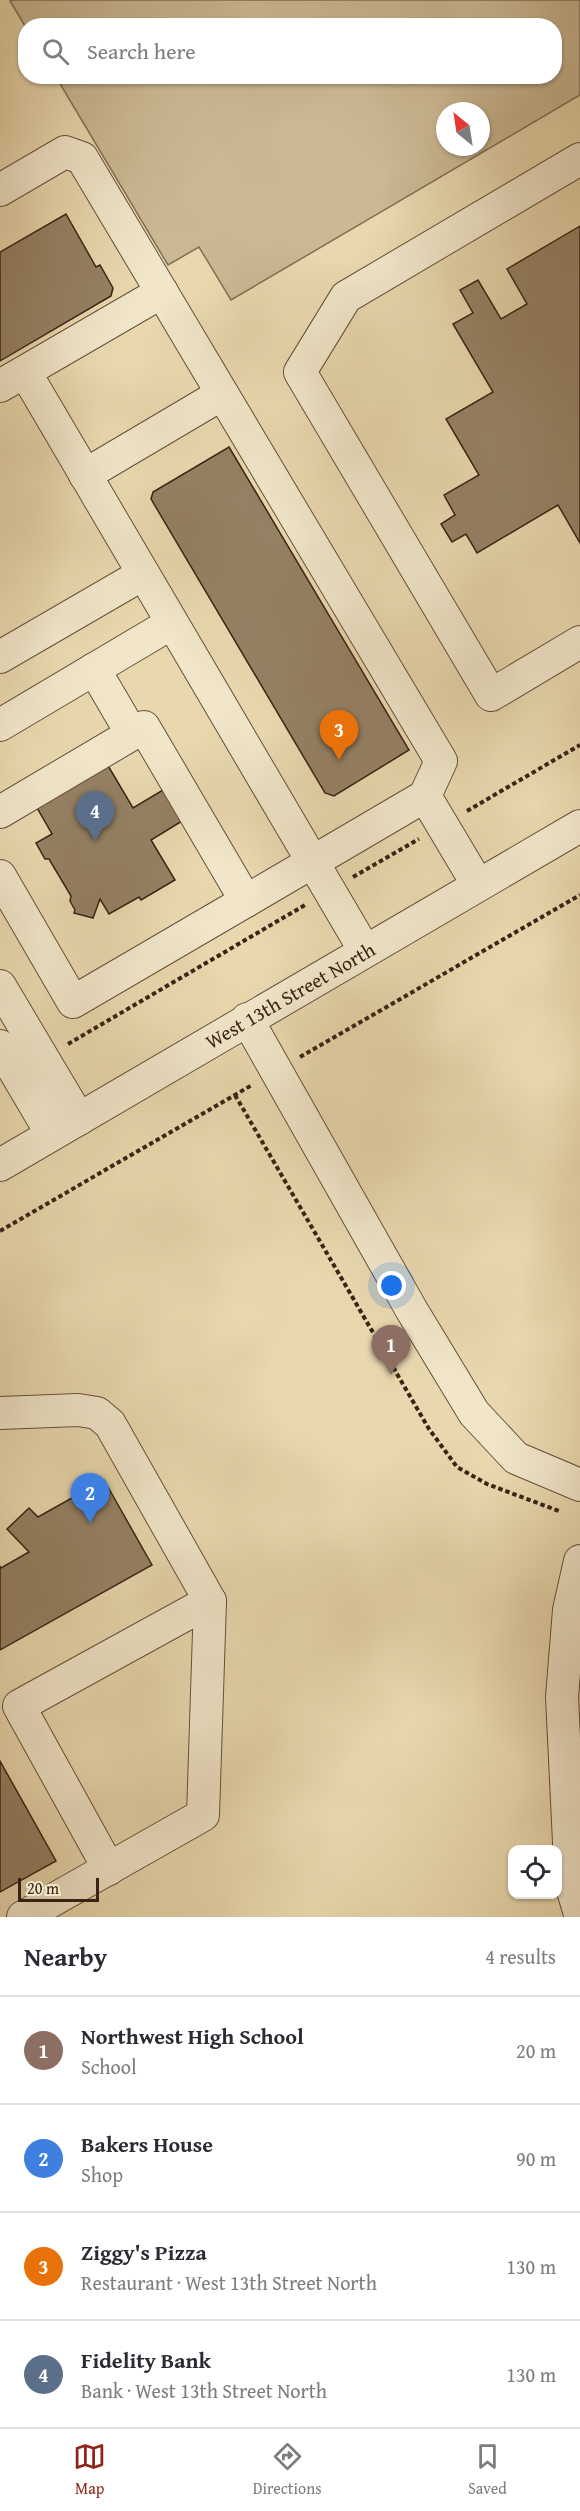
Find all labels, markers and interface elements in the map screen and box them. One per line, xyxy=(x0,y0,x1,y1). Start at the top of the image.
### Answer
search box xyxy=(18,18,562,84)
icon: search xyxy=(39,35,72,68)
text: Search here xyxy=(87,35,196,67)
north arrow xyxy=(436,102,490,156)
pin: 3 xyxy=(320,710,358,760)
pin: 4 xyxy=(76,792,115,841)
street label: West 13th Street North xyxy=(200,934,380,1056)
your location xyxy=(377,1271,406,1300)
pin: 1 xyxy=(372,1326,410,1375)
pin: 2 xyxy=(70,1474,110,1523)
map controls xyxy=(508,1845,562,1899)
button: locate xyxy=(508,1845,562,1899)
scale bar xyxy=(18,1875,99,1902)
text: 20 m xyxy=(27,1876,59,1900)
text: Nearby xyxy=(24,1937,107,1976)
text: 4 results xyxy=(485,1942,556,1971)
text: Northwest High School xyxy=(81,2020,304,2052)
text: 1 xyxy=(38,2036,49,2065)
text: 20 m xyxy=(516,2036,556,2065)
text: School xyxy=(81,2052,137,2081)
text: Bakers House xyxy=(81,2128,213,2160)
text: 2 xyxy=(38,2144,49,2173)
text: 90 m xyxy=(516,2144,556,2173)
text: Shop xyxy=(81,2160,123,2189)
text: Ziggy's Pizza xyxy=(81,2236,207,2268)
text: 3 xyxy=(38,2252,49,2281)
text: 130 m xyxy=(506,2252,556,2281)
text: Restaurant · West 13th Street North xyxy=(81,2268,377,2297)
text: Fidelity Bank xyxy=(81,2344,211,2376)
text: 4 xyxy=(38,2360,49,2389)
text: 130 m xyxy=(506,2360,556,2389)
text: Bank · West 13th Street North xyxy=(81,2376,327,2405)
tab: Map xyxy=(73,2440,106,2500)
tab: Directions xyxy=(253,2440,322,2500)
tab: Saved xyxy=(468,2440,507,2500)

